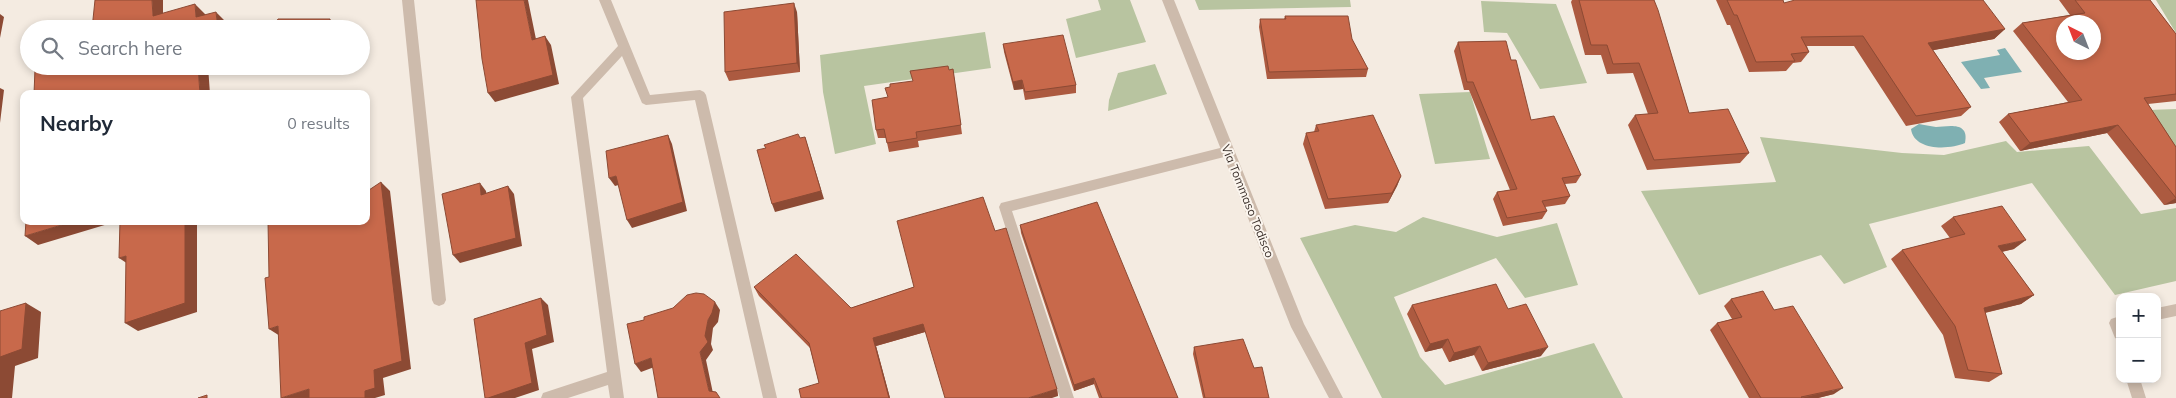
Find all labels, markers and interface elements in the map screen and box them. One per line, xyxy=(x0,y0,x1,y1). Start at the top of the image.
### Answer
north arrow xyxy=(2056,15,2101,60)
search box xyxy=(20,20,370,75)
icon: search xyxy=(38,34,66,62)
text: Search here xyxy=(78,36,182,60)
text: Nearby xyxy=(40,110,113,136)
text: 0 results xyxy=(287,113,350,133)
street label: Via Tommaso Todisco xyxy=(1218,142,1278,260)
map controls xyxy=(2116,293,2161,383)
button: + xyxy=(2116,293,2161,338)
button: − xyxy=(2116,338,2161,383)

